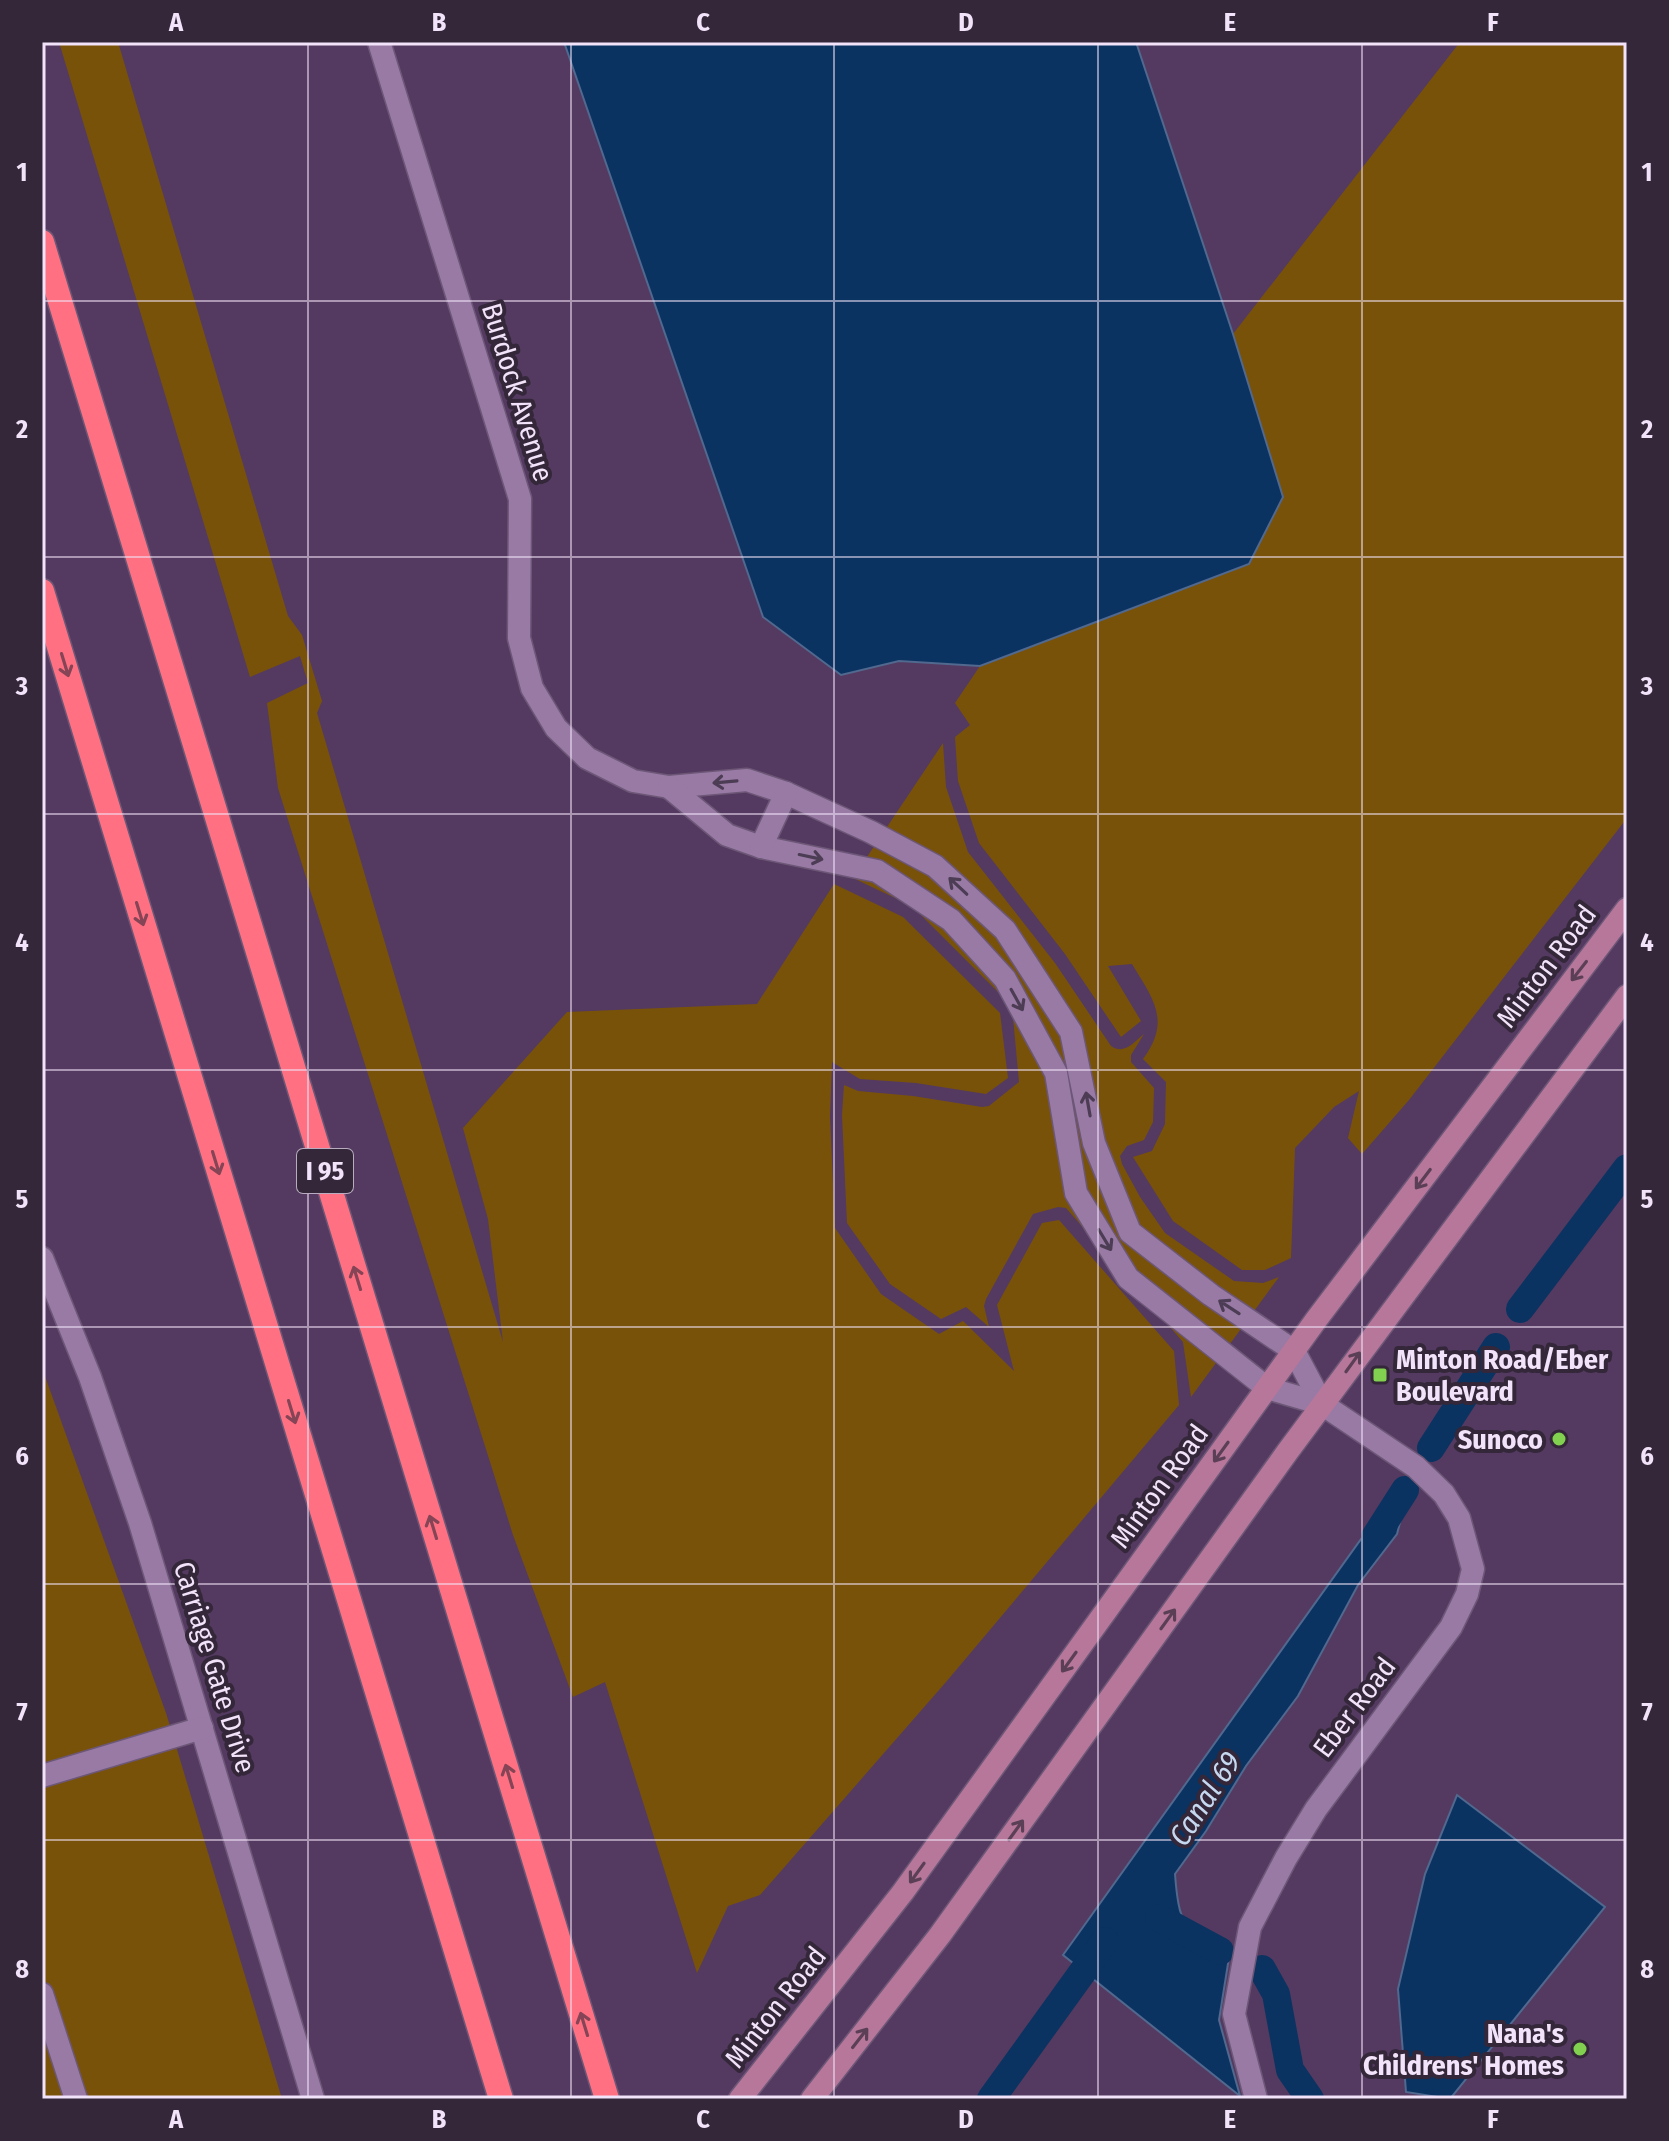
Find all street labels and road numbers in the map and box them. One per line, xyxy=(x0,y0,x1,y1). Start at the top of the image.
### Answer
street label: Burdock Avenue xyxy=(475,299,560,485)
street label: Minton Road xyxy=(1490,899,1603,1034)
road number: I 95 xyxy=(297,1149,353,1193)
street label: Minton Road xyxy=(1104,1418,1215,1554)
street label: Carriage Gate Drive xyxy=(167,1558,262,1777)
street label: Eber Road xyxy=(1306,1651,1403,1764)
street label: Minton Road xyxy=(718,1940,833,2074)

